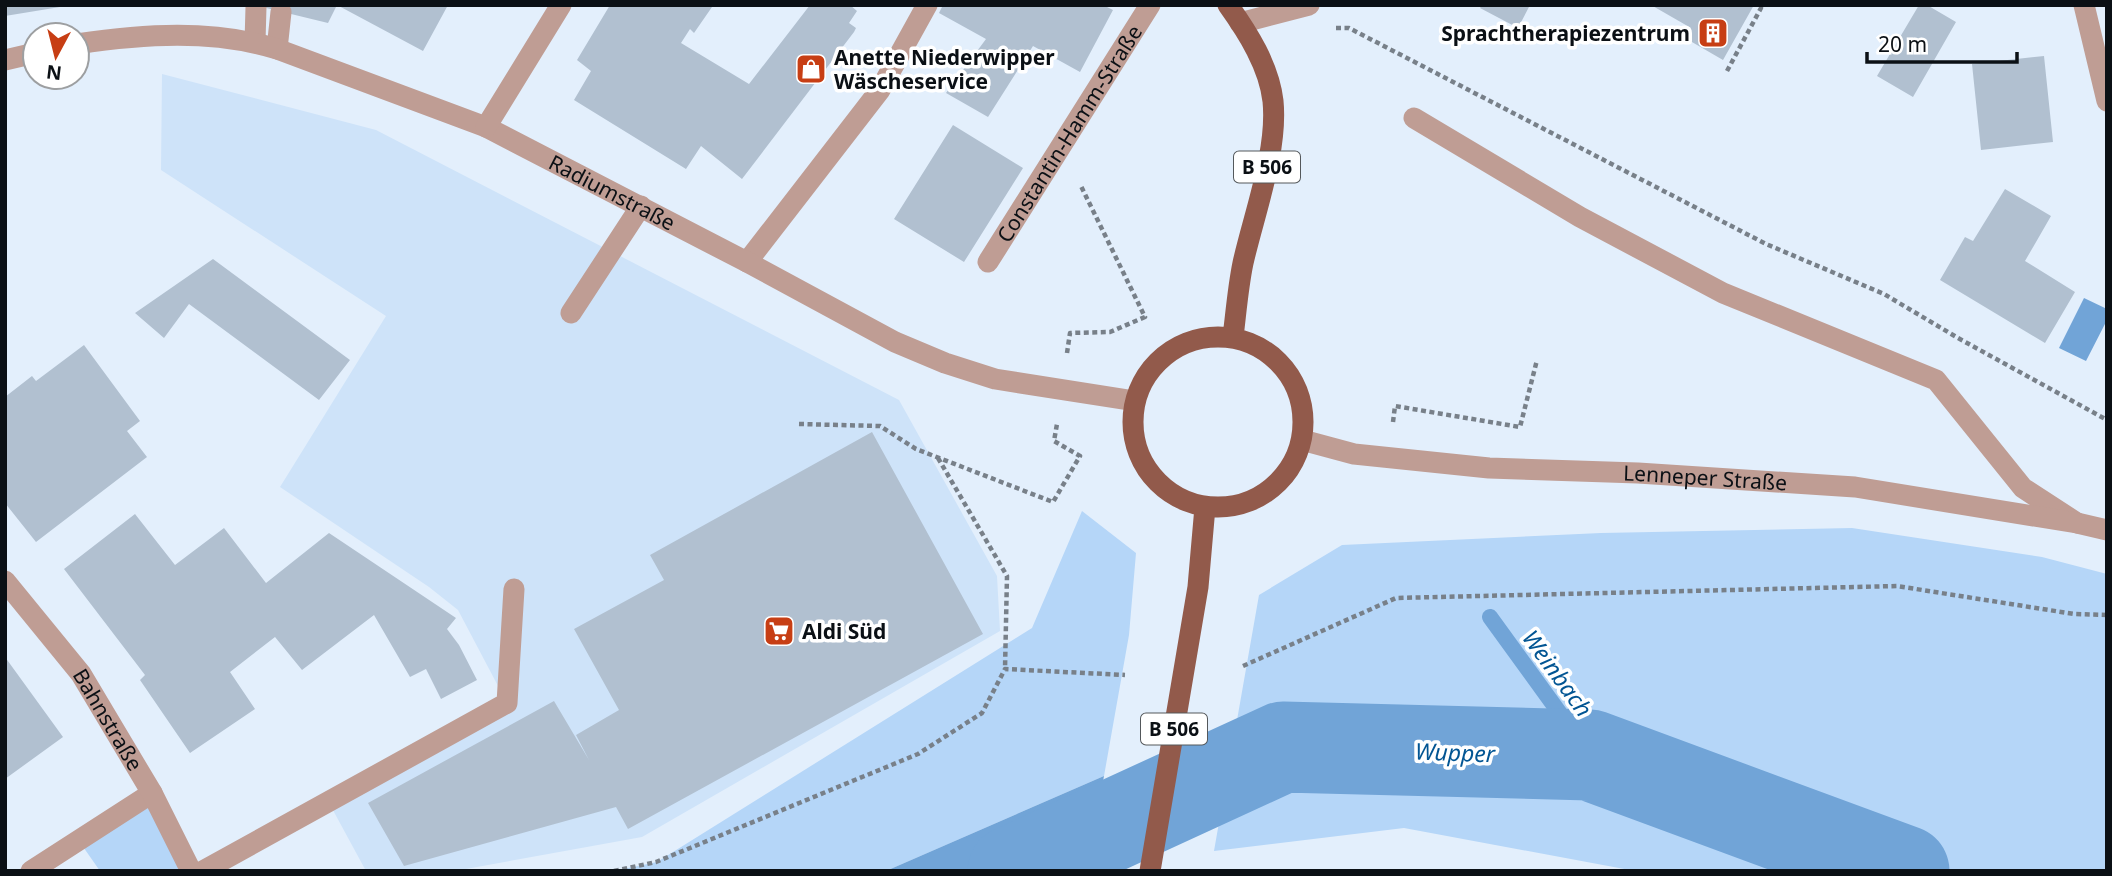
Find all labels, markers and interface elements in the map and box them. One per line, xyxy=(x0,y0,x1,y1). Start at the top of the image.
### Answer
building icon: Sprachtherapiezentrum xyxy=(1696,16,1730,50)
street label: Constantin-Hamm-Straße xyxy=(990,19,1148,247)
place label: Sprachtherapiezentrum xyxy=(1441,19,1690,47)
north arrow xyxy=(21,21,91,91)
scale bar xyxy=(1867,21,2018,65)
text: 20 m xyxy=(1878,30,1927,58)
place label: Anette Niederwipper Wäscheservice xyxy=(834,43,1055,95)
shop icon: Anette Niederwipper Wäscheservice xyxy=(794,52,828,86)
text: N xyxy=(45,59,63,87)
street label: Radiumstraße xyxy=(544,148,680,237)
road number: B 506 xyxy=(1234,152,1300,182)
street label: Lenneper Straße xyxy=(1623,459,1788,497)
supermarket icon: Aldi Süd xyxy=(762,614,796,648)
place label: Aldi Süd xyxy=(802,617,886,645)
water label: Weinbach xyxy=(1516,623,1600,723)
street label: Bahnstraße xyxy=(67,663,149,776)
road number: B 506 xyxy=(1141,714,1207,744)
water label: Wupper xyxy=(1414,735,1496,769)

